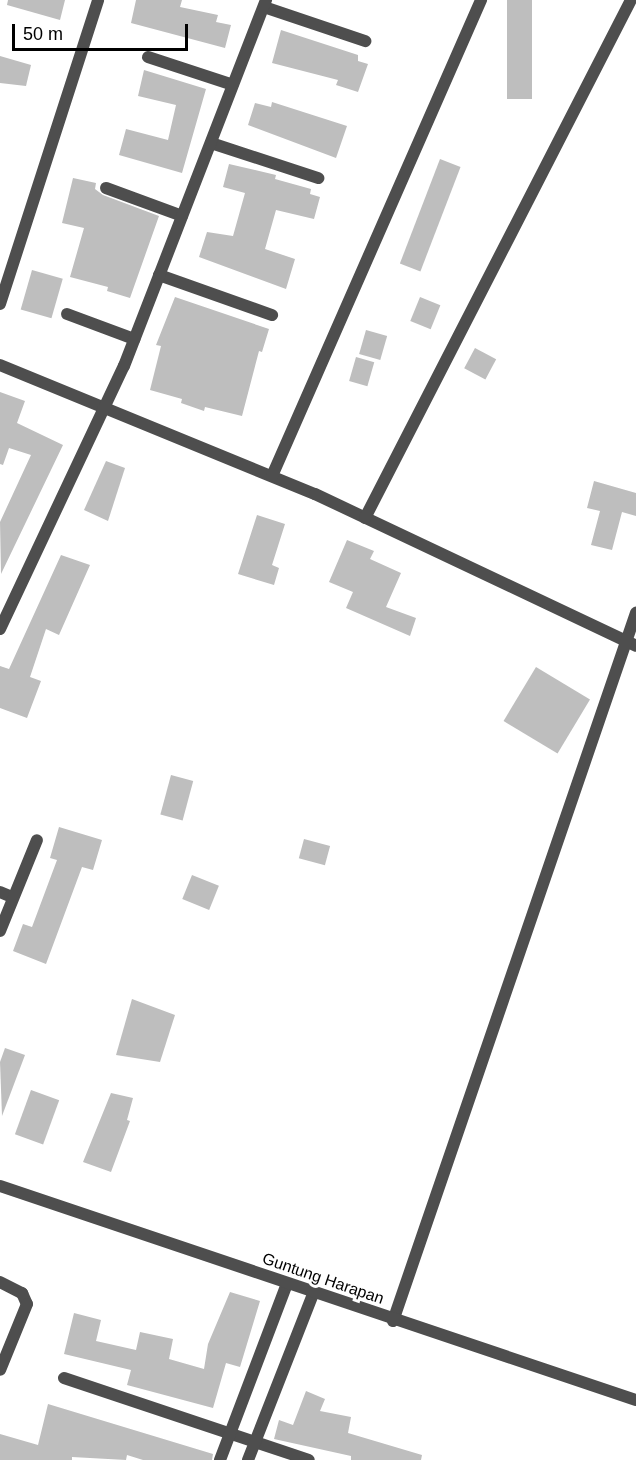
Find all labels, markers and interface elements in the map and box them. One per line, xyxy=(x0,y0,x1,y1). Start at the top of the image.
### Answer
scale bar xyxy=(15,12,190,50)
text: 50 m xyxy=(23,24,63,44)
street label: Guntung Harapan xyxy=(260,1249,386,1309)

